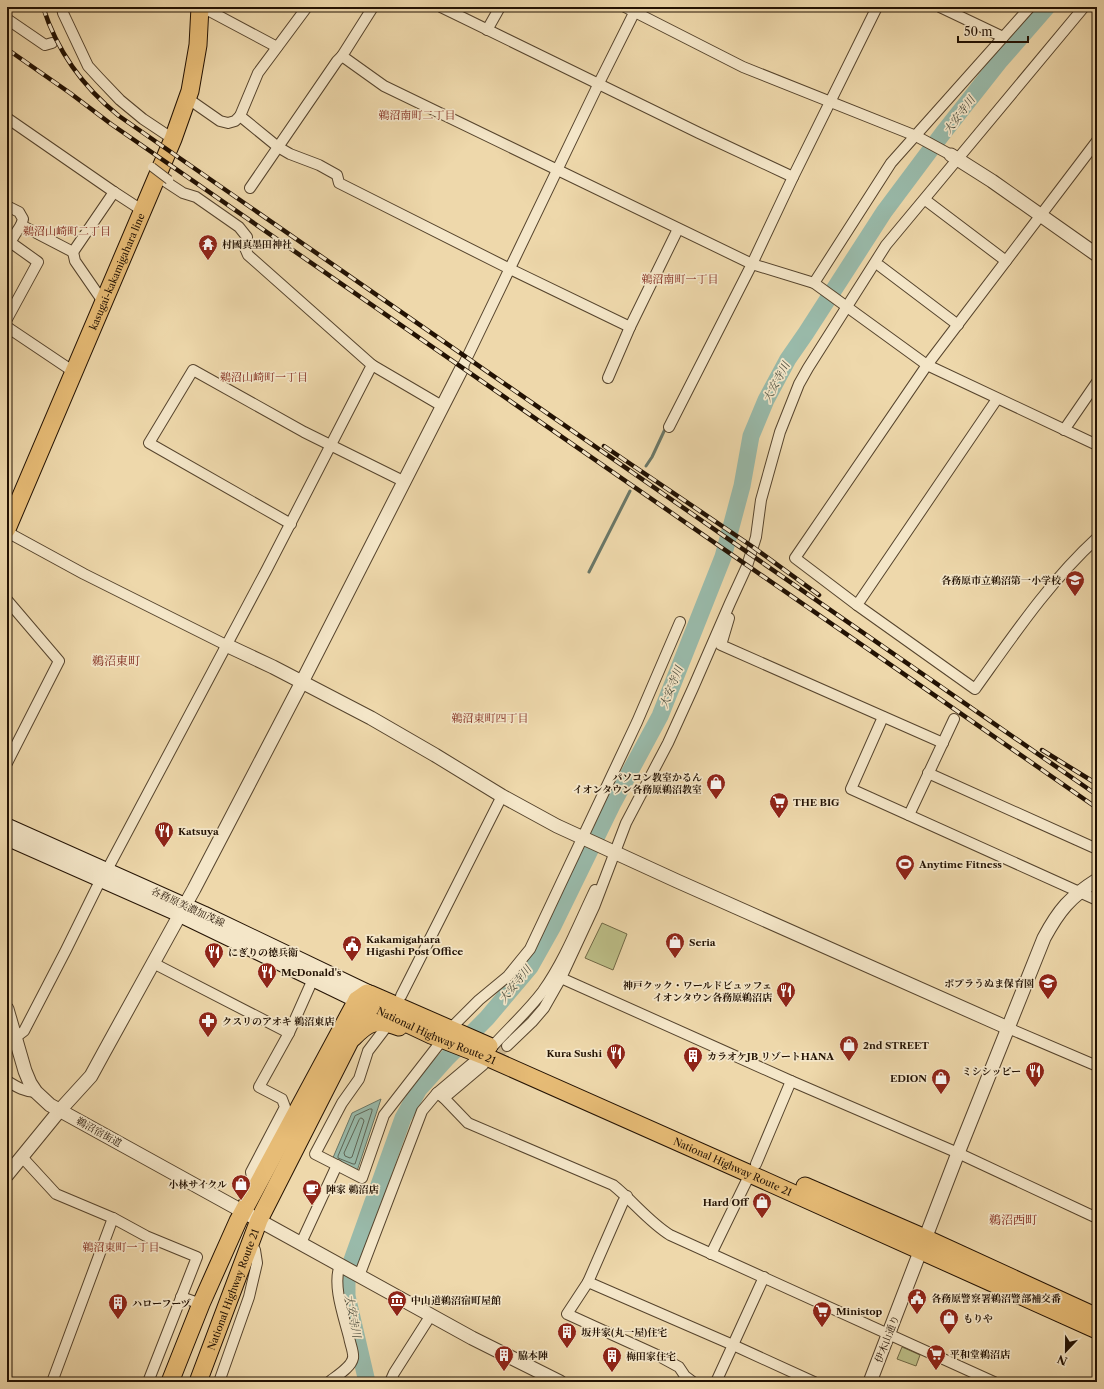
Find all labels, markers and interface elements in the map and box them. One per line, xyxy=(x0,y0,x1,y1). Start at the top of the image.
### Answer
scale bar xyxy=(958,18,1028,44)
text: 50 m xyxy=(964,24,993,39)
water label: 大安寺川 xyxy=(940,92,978,137)
district label: 鵜沼南町二丁目 xyxy=(379,108,456,122)
street label: kasugai-kakamigahara line xyxy=(86,211,147,332)
district label: 鵜沼山崎町二丁目 xyxy=(23,224,111,238)
temple icon: 村國真墨田神社 xyxy=(197,233,219,261)
place label: 村國真墨田神社 xyxy=(222,238,292,251)
district label: 鵜沼南町一丁目 xyxy=(642,272,719,286)
water label: 大安寺川 xyxy=(759,358,793,405)
district label: 鵜沼山崎町一丁目 xyxy=(220,370,308,384)
school or university icon: 各務原市立鵜沼第一小学校 xyxy=(1064,569,1086,597)
place label: 各務原市立鵜沼第一小学校 xyxy=(941,574,1061,587)
district label: 鵜沼東町 xyxy=(92,653,140,668)
water label: 大安寺川 xyxy=(656,663,686,710)
district label: 鵜沼東町四丁目 xyxy=(452,711,529,725)
place label: パソコン教室かるん イオンタウン各務原鵜沼教室 xyxy=(573,771,702,796)
shop icon: パソコン教室かるん イオンタウン各務原鵜沼教室 xyxy=(705,772,727,800)
supermarket icon: THE BIG xyxy=(768,791,790,819)
place label: THE BIG xyxy=(793,796,840,809)
restaurant icon: Katsuya xyxy=(153,820,175,848)
place label: Katsuya xyxy=(178,825,219,838)
sports icon: Anytime Fitness xyxy=(894,853,916,881)
place label: Anytime Fitness xyxy=(918,858,1002,871)
street label: 各務原美濃加茂線 xyxy=(149,884,227,930)
shop icon: Seria xyxy=(664,931,686,959)
place label: Kakamigahara Higashi Post Office xyxy=(366,933,463,958)
public building icon: Kakamigahara Higashi Post Office xyxy=(341,934,363,962)
place label: Seria xyxy=(689,936,716,949)
restaurant icon: にぎりの徳兵衛 xyxy=(203,941,225,969)
place label: にぎりの徳兵衛 xyxy=(228,946,298,959)
restaurant icon: McDonald's xyxy=(256,961,278,989)
water label: 大安寺川 xyxy=(496,962,535,1006)
place label: McDonald's xyxy=(281,966,342,979)
school or university icon: ポプラうぬま保育園 xyxy=(1037,972,1059,1000)
place label: ポプラうぬま保育園 xyxy=(944,977,1034,990)
place label: 神戸クック・ワールドビュッフェ イオンタウン各務原鵜沼店 xyxy=(623,979,773,1004)
restaurant icon: 神戸クック・ワールドビュッフェ イオンタウン各務原鵜沼店 xyxy=(775,980,797,1008)
street label: National Highway Route 21 xyxy=(375,1004,499,1067)
pharmacy icon: クスリのアオキ 鵜沼東店 xyxy=(197,1010,219,1038)
place label: クスリのアオキ 鵜沼東店 xyxy=(222,1015,335,1028)
shop icon: 2nd STREET xyxy=(838,1034,860,1062)
place label: 2nd STREET xyxy=(863,1039,929,1052)
restaurant icon: Kura Sushi xyxy=(605,1042,627,1070)
building icon: カラオケJB リゾートHANA xyxy=(682,1045,704,1073)
place label: Kura Sushi xyxy=(546,1047,602,1060)
place label: カラオケJB リゾートHANA xyxy=(707,1050,834,1063)
restaurant icon: ミシシッピー xyxy=(1024,1060,1046,1088)
place label: ミシシッピー xyxy=(962,1065,1021,1078)
shop icon: EDION xyxy=(930,1067,952,1095)
place label: EDION xyxy=(890,1072,927,1085)
street label: 鵜沼宿街道 xyxy=(74,1114,124,1150)
street label: National Highway Route 21 xyxy=(671,1134,795,1199)
shop icon: 小林サイクル xyxy=(230,1173,252,1201)
place label: 小林サイクル xyxy=(168,1178,227,1191)
cafe icon: 陣家 鵜沼店 xyxy=(301,1178,323,1206)
place label: 陣家 鵜沼店 xyxy=(326,1183,380,1196)
shop icon: Hard Off xyxy=(751,1191,773,1219)
place label: Hard Off xyxy=(703,1196,750,1209)
district label: 鵜沼西町 xyxy=(989,1212,1037,1227)
street label: National Highway Route 21 xyxy=(204,1226,262,1352)
district label: 鵜沼東町一丁目 xyxy=(83,1240,160,1254)
public building icon: 各務原警察署鵜沼警部補交番 xyxy=(906,1287,928,1315)
museum icon: 中山道鵜沼宿町屋館 xyxy=(386,1289,408,1317)
building icon: ハローフーヅ xyxy=(107,1292,129,1320)
place label: 各務原警察署鵜沼警部補交番 xyxy=(931,1292,1061,1305)
water label: 大安寺川 xyxy=(342,1293,364,1340)
place label: 中山道鵜沼宿町屋館 xyxy=(411,1294,501,1307)
place label: ハローフーヅ xyxy=(132,1297,191,1310)
supermarket icon: Ministop xyxy=(811,1300,833,1328)
place label: Ministop xyxy=(836,1305,883,1318)
shop icon: もりや xyxy=(938,1307,960,1335)
place label: もりや xyxy=(963,1312,993,1325)
street label: 伊木山通り xyxy=(872,1313,902,1365)
building icon: 坂井家(丸一屋)住宅 xyxy=(556,1321,578,1349)
place label: 坂井家(丸一屋)住宅 xyxy=(581,1326,667,1339)
north arrow xyxy=(1046,1331,1086,1371)
supermarket icon: 平和堂鵜沼店 xyxy=(925,1343,947,1371)
building icon: 脇本陣 xyxy=(493,1344,515,1372)
building icon: 梅田家住宅 xyxy=(601,1345,623,1373)
place label: 平和堂鵜沼店 xyxy=(950,1348,1011,1361)
place label: 脇本陣 xyxy=(518,1349,548,1362)
place label: 梅田家住宅 xyxy=(626,1350,676,1363)
text: N xyxy=(1055,1352,1069,1369)

